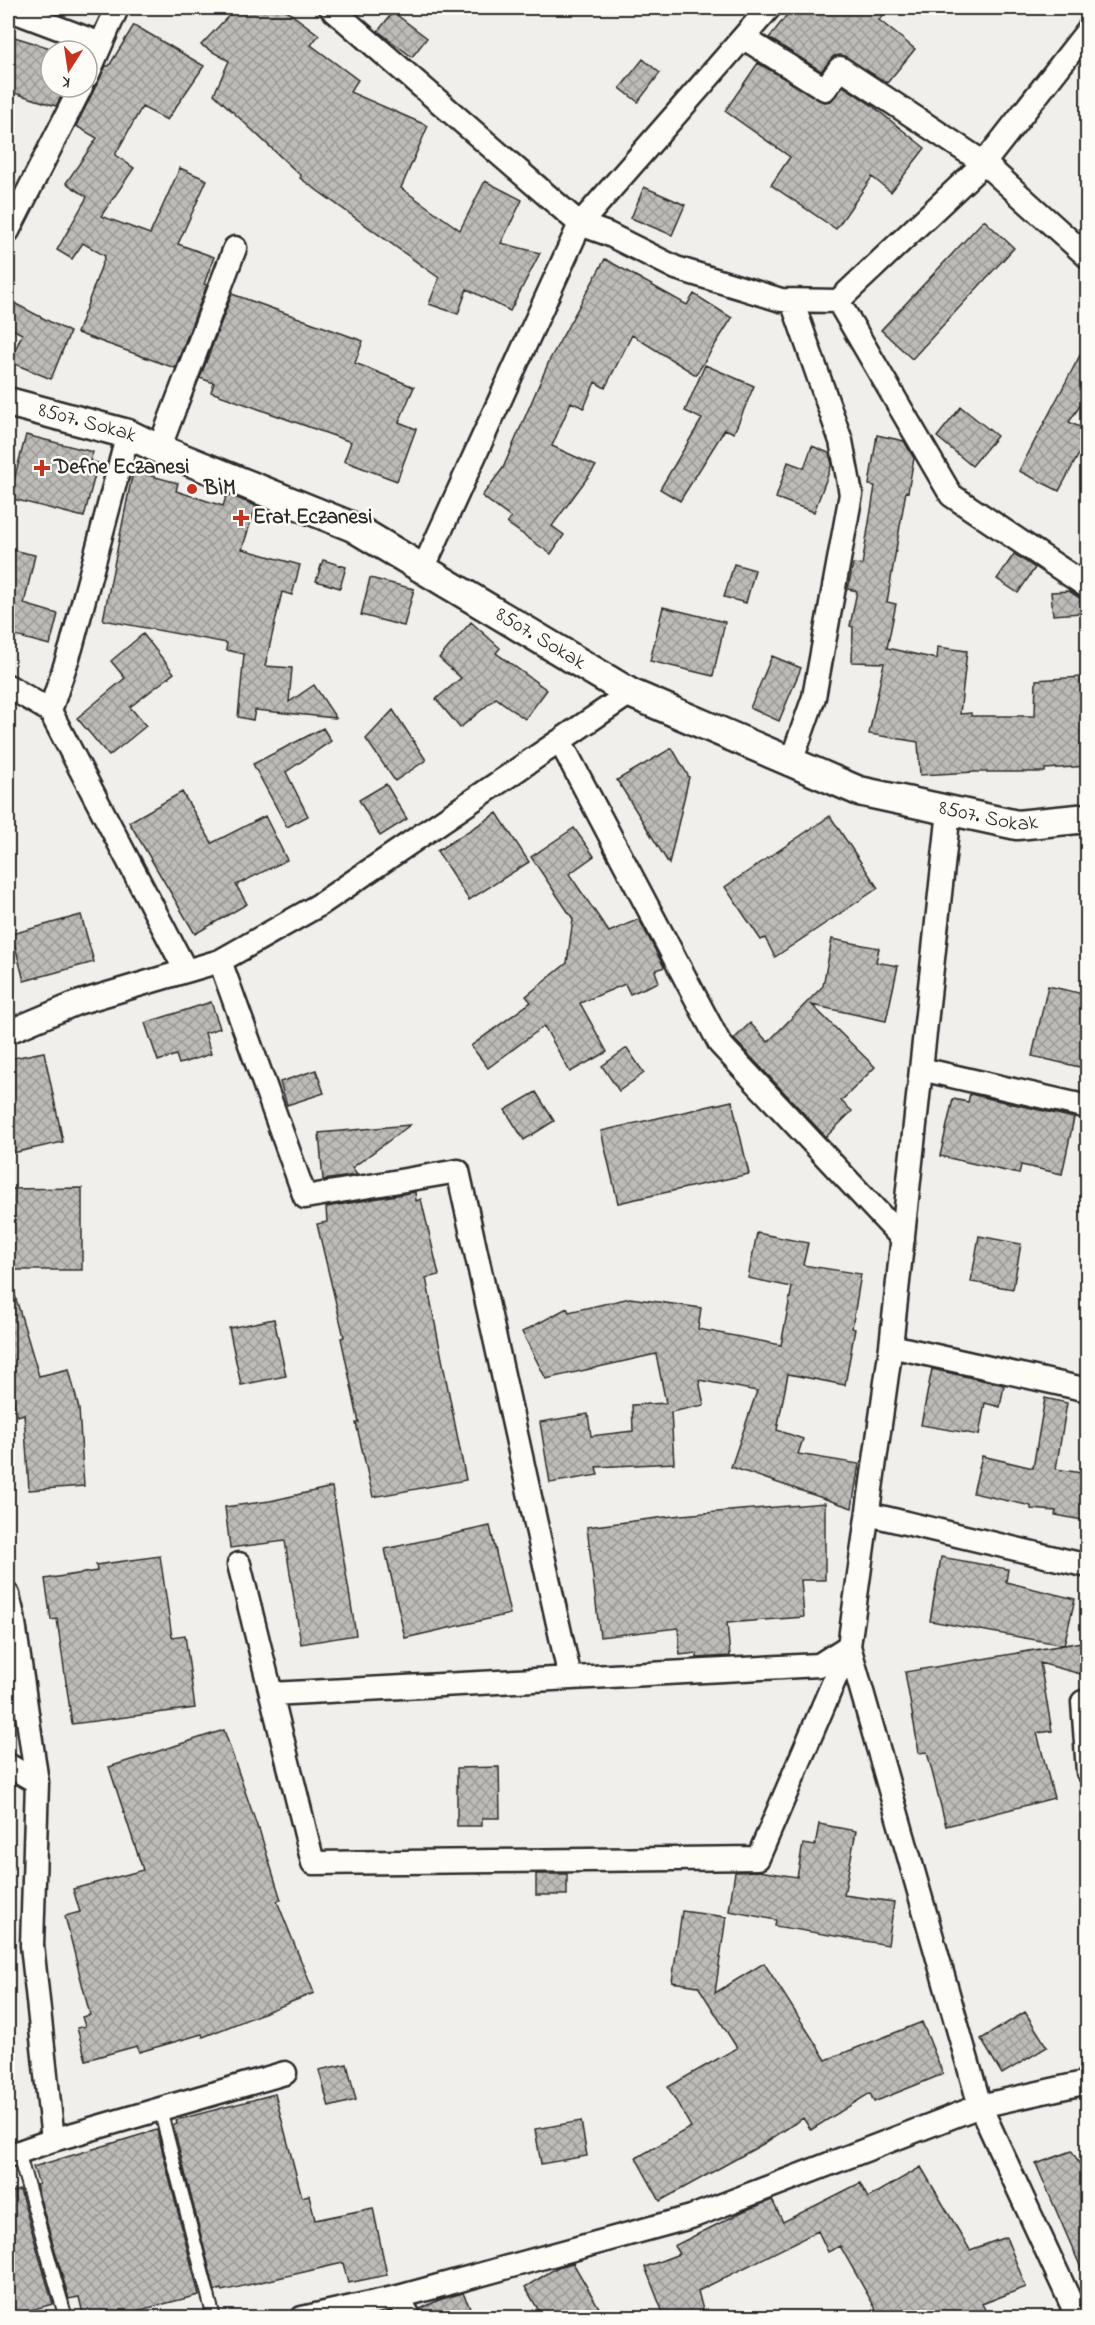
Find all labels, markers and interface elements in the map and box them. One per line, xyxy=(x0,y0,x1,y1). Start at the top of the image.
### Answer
north arrow xyxy=(39,39,99,99)
text: K xyxy=(59,69,73,94)
street label: 8507. Sokak xyxy=(35,396,143,451)
place label: Defne Eczanesi xyxy=(53,453,190,483)
marker: Defne Eczanesi xyxy=(35,461,49,475)
place label: BİM xyxy=(203,474,236,504)
marker: BİM xyxy=(185,482,199,496)
place label: Erat Eczanesi xyxy=(253,503,373,533)
marker: Erat Eczanesi xyxy=(234,511,248,525)
street label: 8507. Sokak xyxy=(489,600,592,678)
street label: 8507. Sokak xyxy=(936,794,1040,840)

